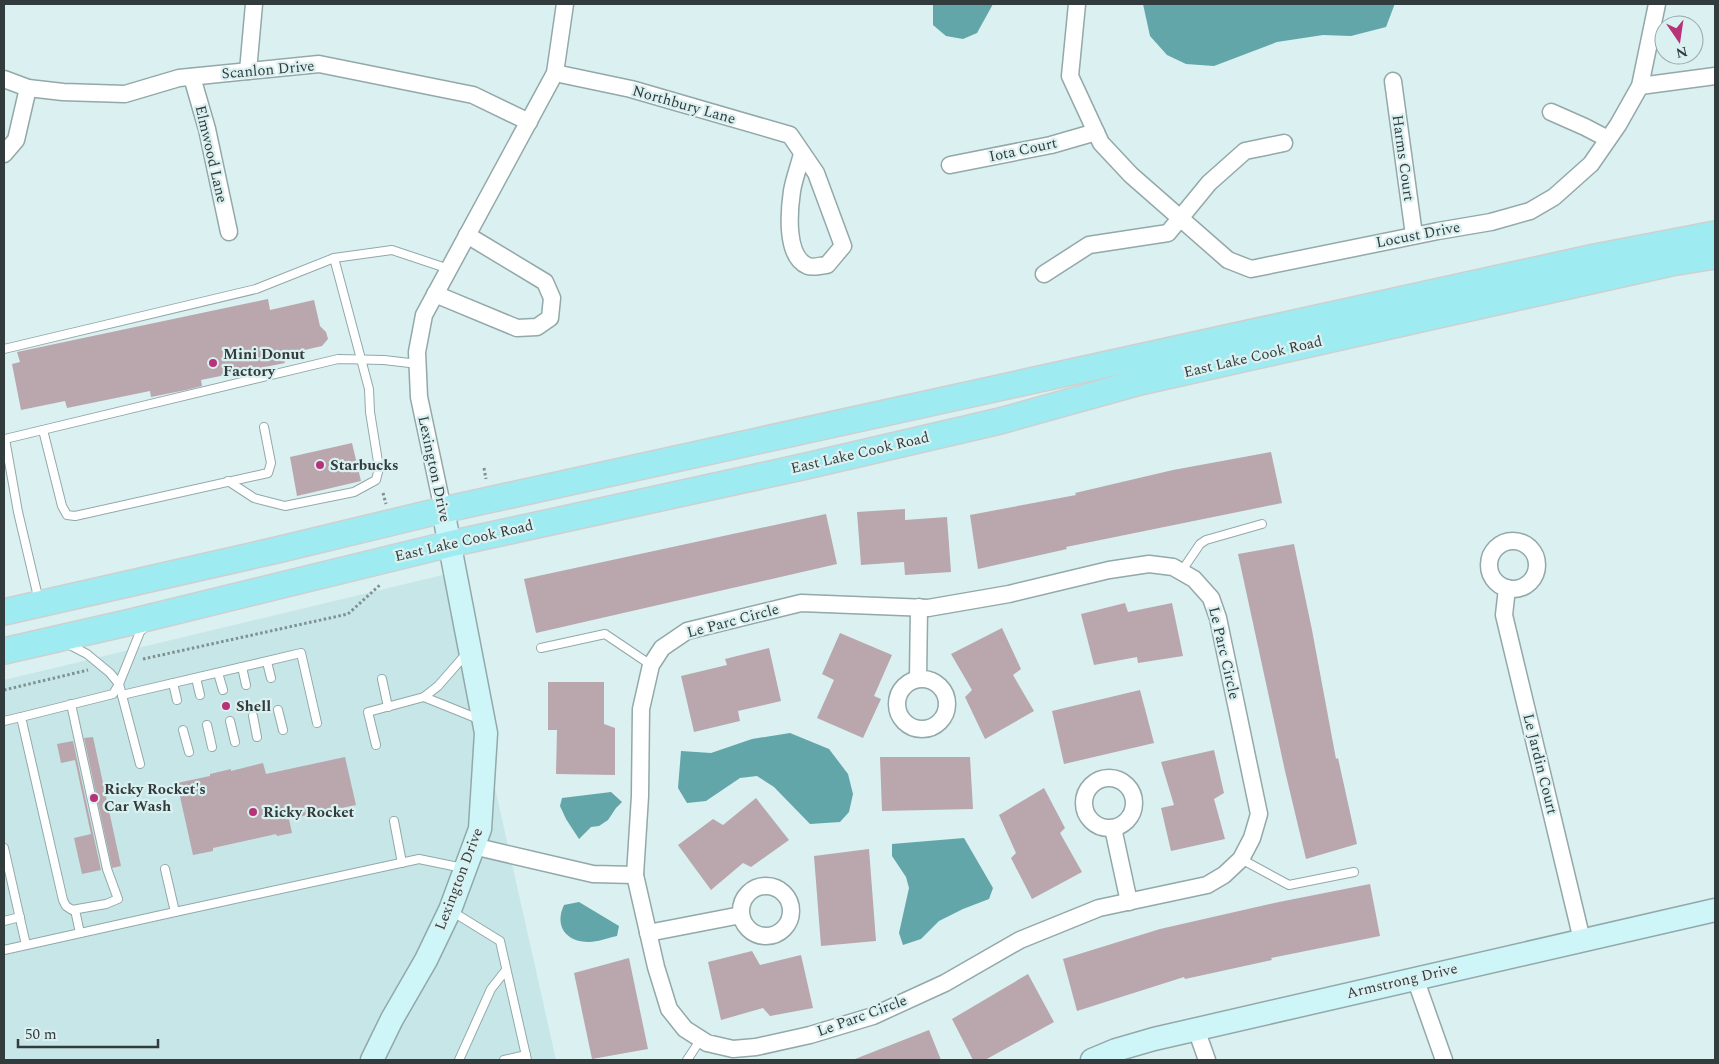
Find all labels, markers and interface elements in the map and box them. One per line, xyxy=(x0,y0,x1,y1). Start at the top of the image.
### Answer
north arrow xyxy=(1654,15,1704,65)
text: N xyxy=(1674,41,1690,64)
street label: Scanlon Drive xyxy=(221,54,315,86)
street label: Northbury Lane xyxy=(630,79,738,131)
street label: Elmwood Lane xyxy=(189,103,233,205)
street label: Harms Court xyxy=(1386,113,1420,203)
street label: Iota Court xyxy=(987,132,1059,168)
street label: Locust Drive xyxy=(1374,216,1462,254)
street label: East Lake Cook Road xyxy=(1182,330,1324,384)
place label: Mini Donut Factory xyxy=(223,343,305,383)
marker: Mini Donut Factory xyxy=(207,357,219,369)
street label: Lexington Drive xyxy=(412,414,456,524)
street label: East Lake Cook Road xyxy=(789,426,931,480)
place label: Starbucks xyxy=(330,454,399,477)
marker: Starbucks xyxy=(314,459,326,471)
street label: East Lake Cook Road xyxy=(393,514,535,568)
street label: Le Parc Circle xyxy=(684,598,782,644)
street label: Le Parc Circle xyxy=(1202,604,1246,702)
place label: Shell xyxy=(236,695,271,718)
marker: Shell xyxy=(220,700,232,712)
street label: Le Jardin Court xyxy=(1516,711,1564,817)
place label: Ricky Rocket's Car Wash xyxy=(104,778,206,818)
marker: Ricky Rocket's Car Wash xyxy=(88,792,100,804)
place label: Ricky Rocket xyxy=(263,801,355,824)
marker: Ricky Rocket xyxy=(247,806,259,818)
street label: Lexington Drive xyxy=(429,824,489,934)
street label: Armstrong Drive xyxy=(1344,957,1460,1005)
street label: Le Parc Circle xyxy=(814,989,910,1043)
scale bar xyxy=(18,1016,158,1048)
text: 50 m xyxy=(25,1023,57,1046)

